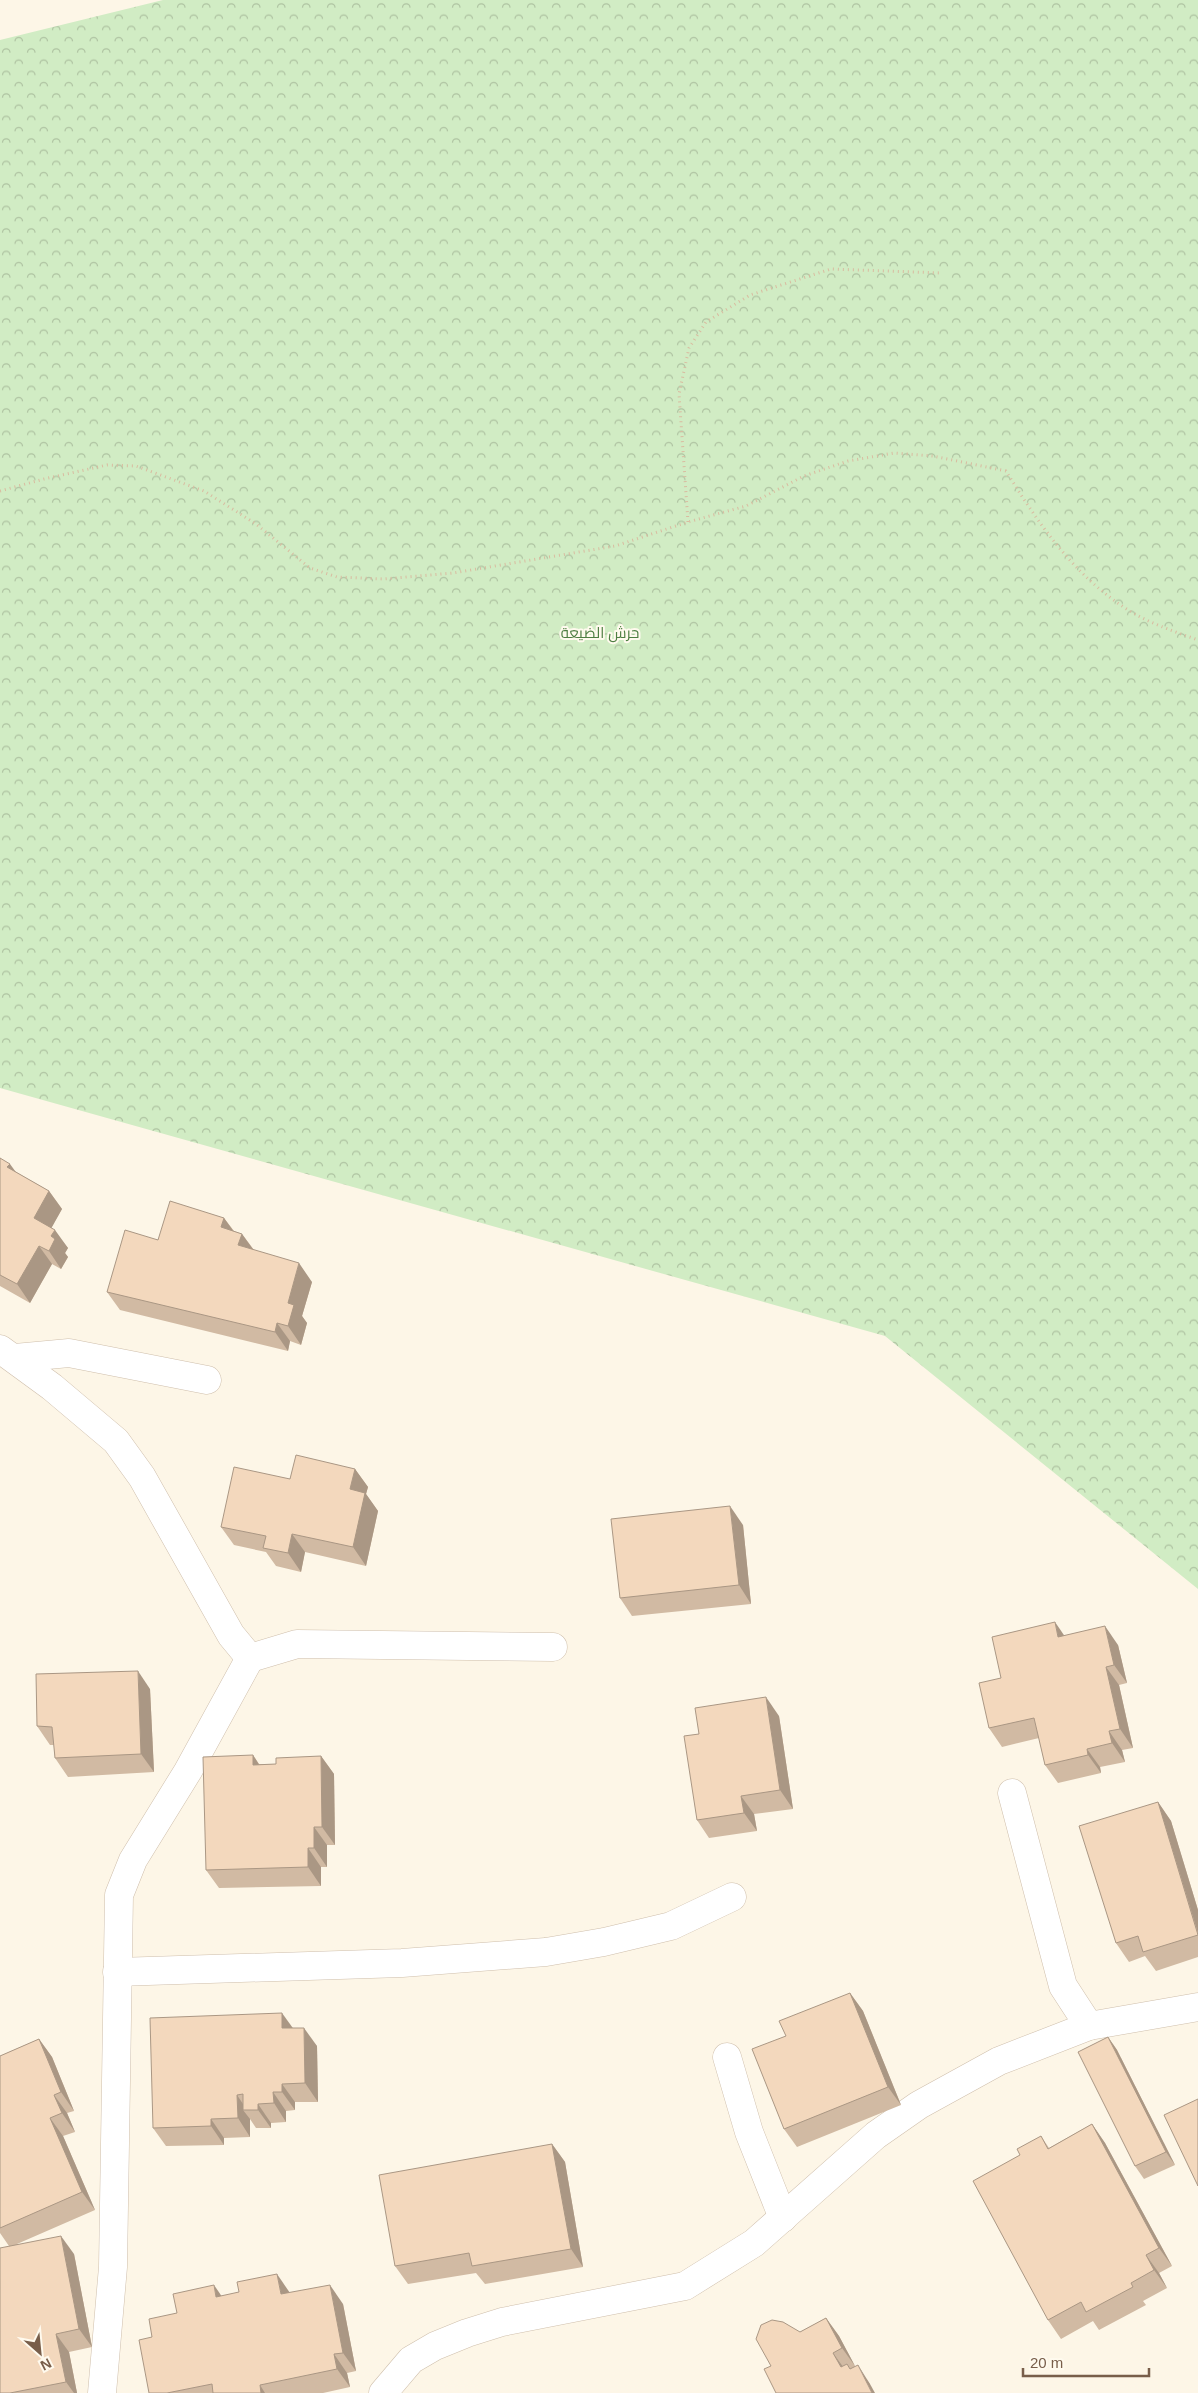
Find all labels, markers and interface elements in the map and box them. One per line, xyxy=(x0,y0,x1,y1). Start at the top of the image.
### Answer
park label: حرش الضيعة xyxy=(561,624,639,643)
north arrow xyxy=(15,2328,65,2378)
scale bar xyxy=(1023,2346,1149,2378)
text: 20 m xyxy=(1030,2354,1063,2371)
text: N xyxy=(38,2355,54,2374)

